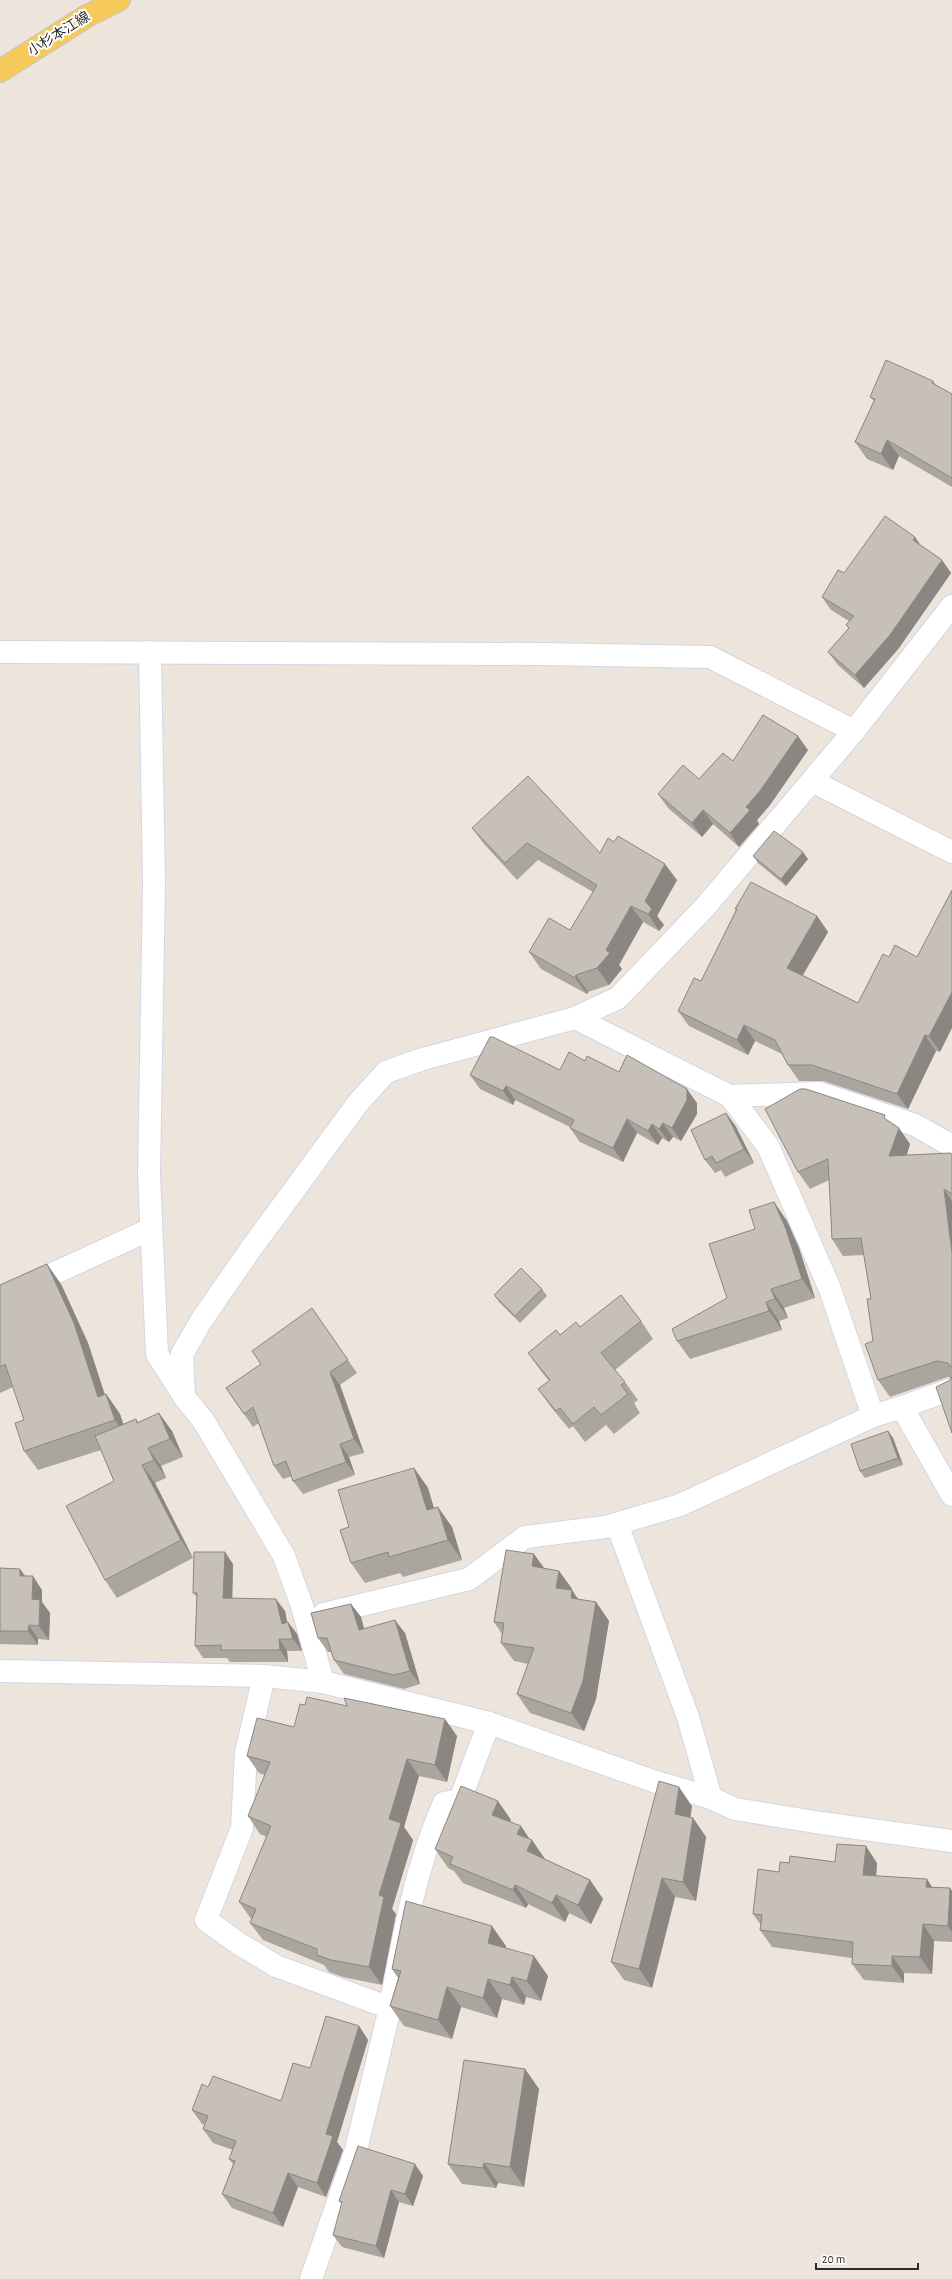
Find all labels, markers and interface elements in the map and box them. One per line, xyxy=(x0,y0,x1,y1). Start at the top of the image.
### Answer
street label: 小杉本江線 xyxy=(25,9,92,58)
scale bar xyxy=(816,2245,918,2271)
text: 20 m xyxy=(822,2253,845,2265)

